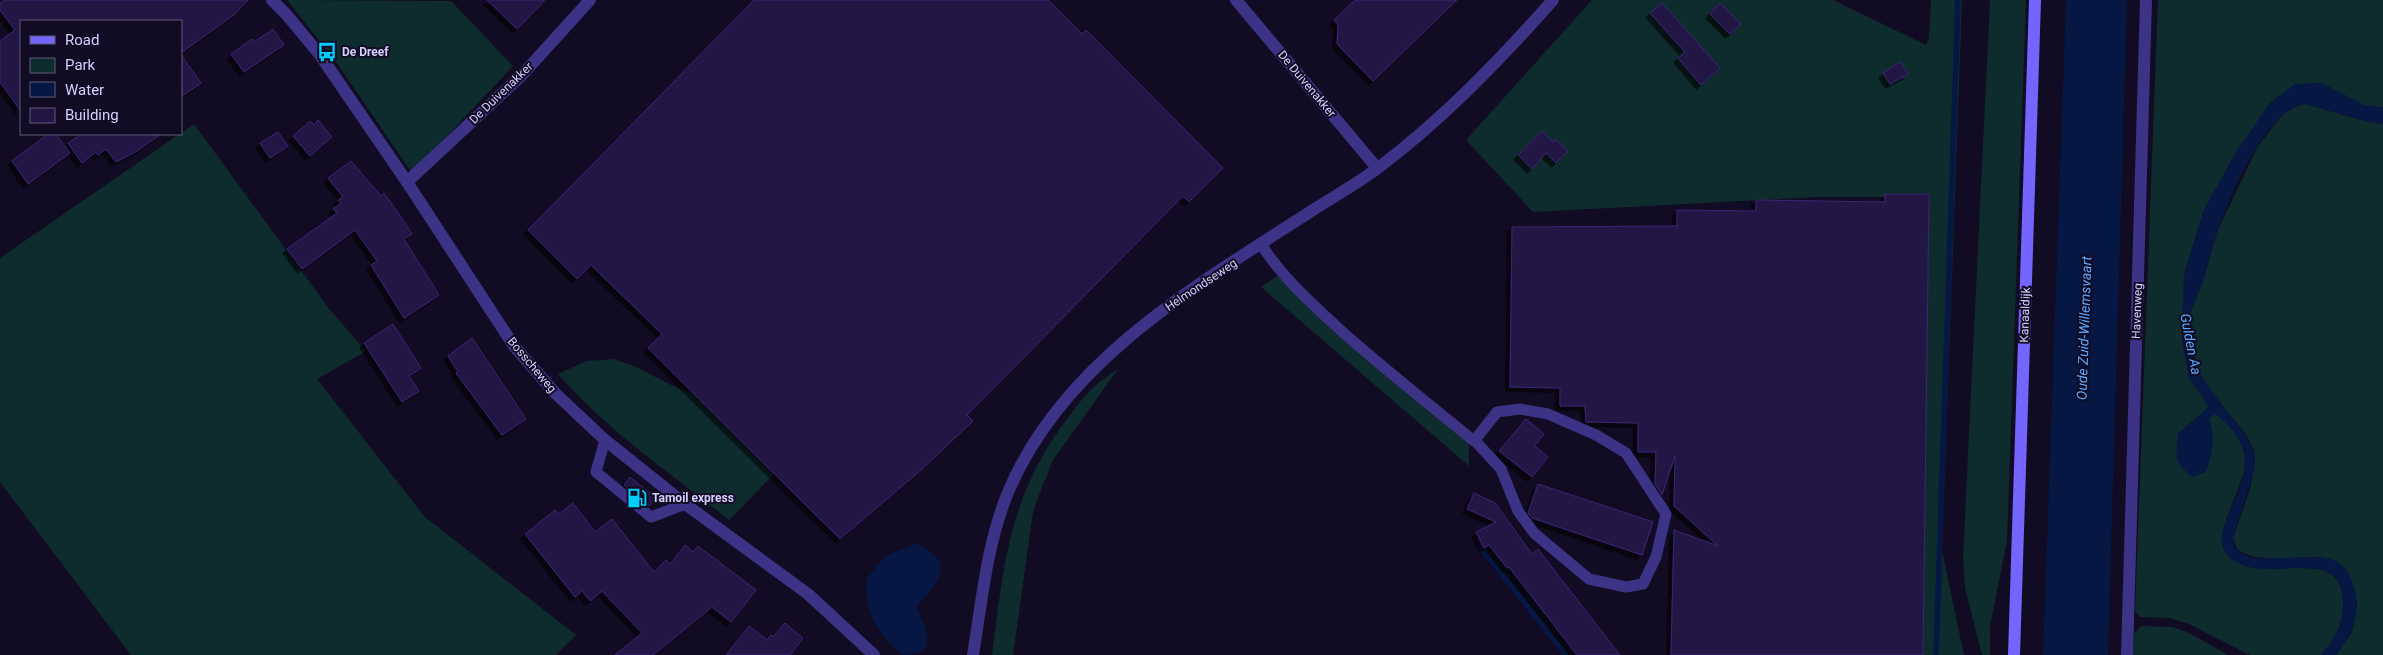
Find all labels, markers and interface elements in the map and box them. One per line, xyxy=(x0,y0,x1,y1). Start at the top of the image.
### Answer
legend xyxy=(20,20,182,135)
text: Road xyxy=(65,31,99,49)
bus stop icon: De Dreef xyxy=(316,41,338,63)
place label: De Dreef xyxy=(342,45,389,59)
street label: De Duivenakker xyxy=(1275,48,1339,120)
text: Park xyxy=(65,56,96,74)
street label: De Duivenakker xyxy=(467,59,535,127)
text: Water xyxy=(65,81,104,99)
text: Building xyxy=(65,106,119,124)
water label: Oude Zuid-Willemsvaart xyxy=(2073,255,2095,400)
street label: Helmondseweg xyxy=(1163,256,1239,314)
street label: Havenweg xyxy=(2129,283,2145,339)
street label: Kanaaldijk xyxy=(2017,286,2033,343)
water label: Gulden Aa xyxy=(2177,312,2205,376)
street label: Bosscheweg xyxy=(505,334,559,396)
fuel station icon: Tamoil express xyxy=(626,487,648,509)
place label: Tamoil express xyxy=(652,491,734,505)

